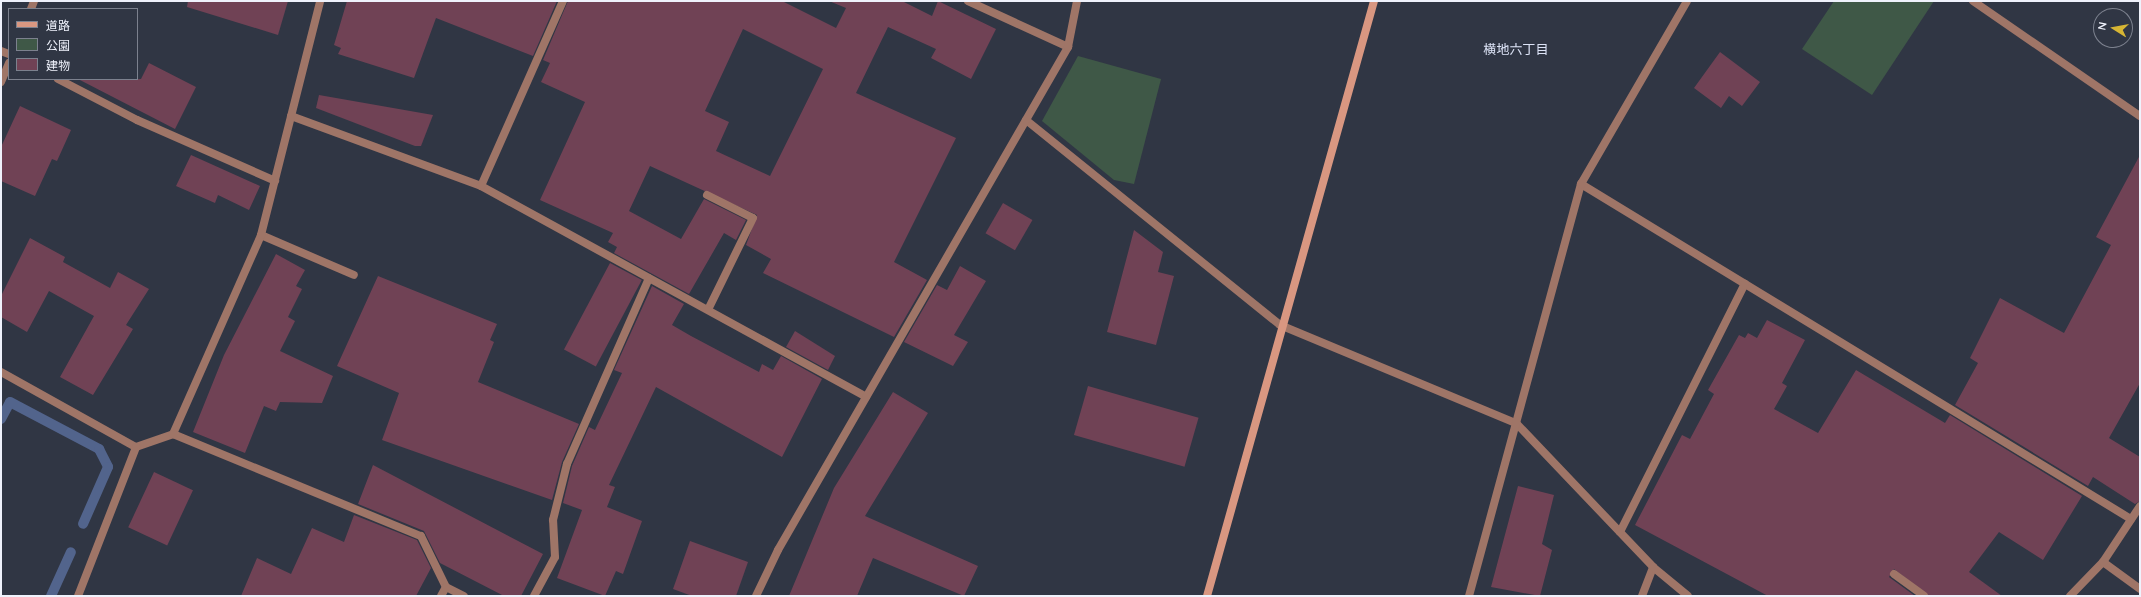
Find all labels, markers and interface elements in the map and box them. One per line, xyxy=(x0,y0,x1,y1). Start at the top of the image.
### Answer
legend xyxy=(8,8,138,80)
north arrow xyxy=(2093,8,2133,48)
text: 道路 xyxy=(46,18,70,33)
text: N xyxy=(2095,21,2110,31)
text: 公園 xyxy=(46,38,70,53)
district label: 横地六丁目 xyxy=(1484,41,1548,57)
text: 建物 xyxy=(46,58,70,73)

